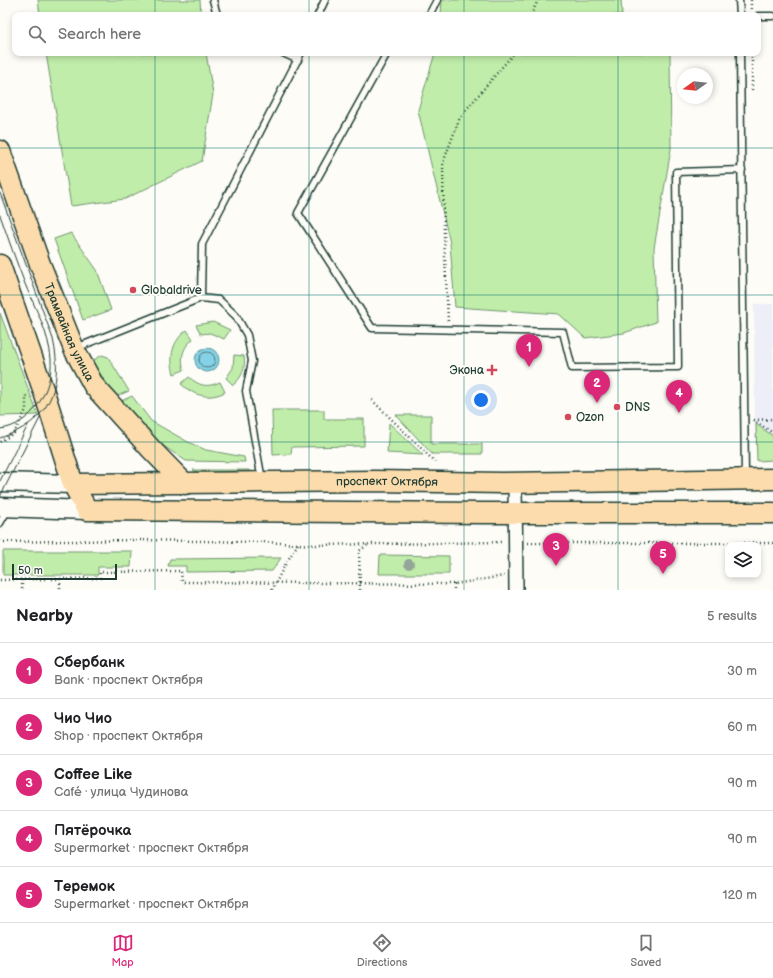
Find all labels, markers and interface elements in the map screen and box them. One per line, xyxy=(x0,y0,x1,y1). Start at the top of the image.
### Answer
search box xyxy=(12,12,761,56)
icon: search xyxy=(26,23,48,45)
text: Search here xyxy=(58,25,141,44)
north arrow xyxy=(677,68,713,104)
street label: Трамвайная улица xyxy=(40,281,97,384)
place label: Globaldrive xyxy=(141,283,202,298)
marker: Globaldrive xyxy=(128,285,138,295)
pin: 1 xyxy=(516,334,542,367)
place label: Экона xyxy=(450,363,484,378)
marker: Экона xyxy=(487,365,497,375)
pin: 2 xyxy=(584,370,610,403)
pin: 4 xyxy=(666,380,692,413)
your location xyxy=(471,390,491,410)
place label: DNS xyxy=(625,400,650,415)
marker: DNS xyxy=(612,402,622,412)
place label: Ozon xyxy=(576,410,604,425)
marker: Ozon xyxy=(563,412,573,422)
street label: проспект Октября xyxy=(336,474,438,490)
pin: 3 xyxy=(543,533,569,566)
pin: 5 xyxy=(650,541,676,574)
map controls xyxy=(725,542,761,578)
button: layers xyxy=(725,542,761,578)
scale bar xyxy=(12,562,117,581)
text: 50 m xyxy=(18,564,43,577)
text: Nearby xyxy=(16,606,73,626)
text: 5 results xyxy=(707,608,757,624)
text: Сбербанк xyxy=(54,653,125,672)
text: 1 xyxy=(26,663,32,679)
text: 30 m xyxy=(727,663,757,679)
text: Bank · проспект Октября xyxy=(54,672,203,688)
text: Чио Чио xyxy=(54,709,112,728)
text: 2 xyxy=(25,719,33,735)
text: 60 m xyxy=(727,719,757,735)
text: Shop · проспект Октября xyxy=(54,728,203,744)
text: Coffee Like xyxy=(54,765,132,784)
text: 3 xyxy=(25,775,33,791)
text: 90 m xyxy=(728,775,757,791)
text: Café · улица Чудинова xyxy=(54,784,188,800)
text: Пятёрочка xyxy=(54,821,131,840)
text: 4 xyxy=(25,831,33,847)
text: 90 m xyxy=(728,831,757,847)
text: Supermarket · проспект Октября xyxy=(54,840,249,856)
text: Теремок xyxy=(54,877,115,896)
text: 5 xyxy=(25,887,33,903)
text: 120 m xyxy=(722,887,757,903)
text: Supermarket · проспект Октября xyxy=(54,896,249,912)
tab: Map xyxy=(112,932,134,969)
tab: Directions xyxy=(357,932,407,969)
tab: Saved xyxy=(631,932,661,969)

